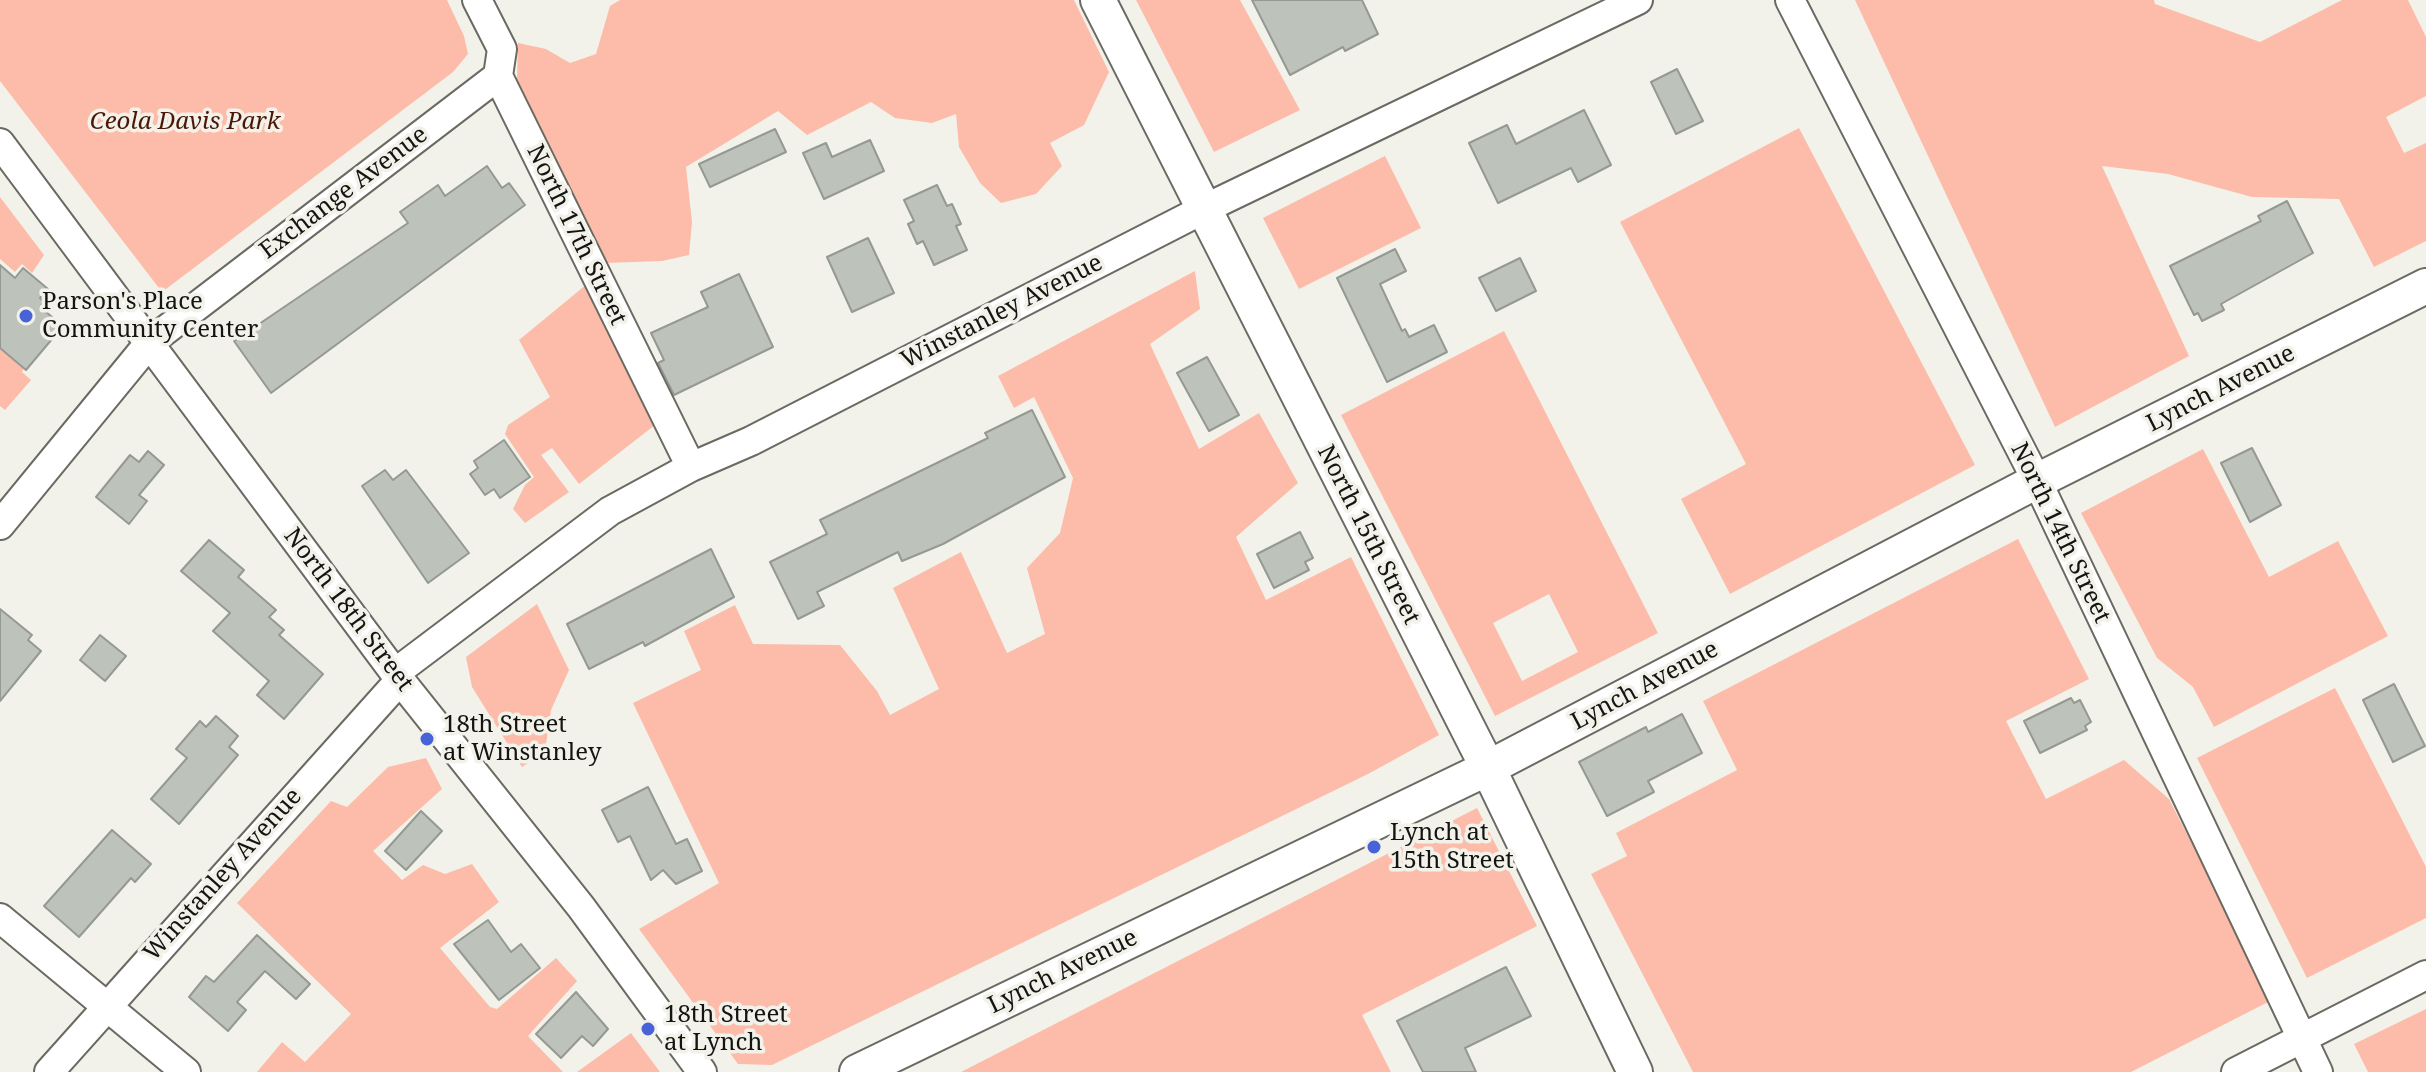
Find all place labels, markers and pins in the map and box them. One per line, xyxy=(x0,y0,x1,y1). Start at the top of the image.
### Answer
place label: Parson's Place Community Center xyxy=(42,288,258,344)
marker: Parson's Place Community Center xyxy=(17,307,35,325)
place label: 18th Street at Winstanley xyxy=(443,711,602,767)
marker: 18th Street at Winstanley xyxy=(418,730,436,748)
place label: Lynch at 15th Street xyxy=(1390,819,1514,875)
marker: Lynch at 15th Street xyxy=(1365,838,1383,856)
place label: 18th Street at Lynch xyxy=(664,1001,788,1057)
marker: 18th Street at Lynch xyxy=(639,1020,657,1038)

